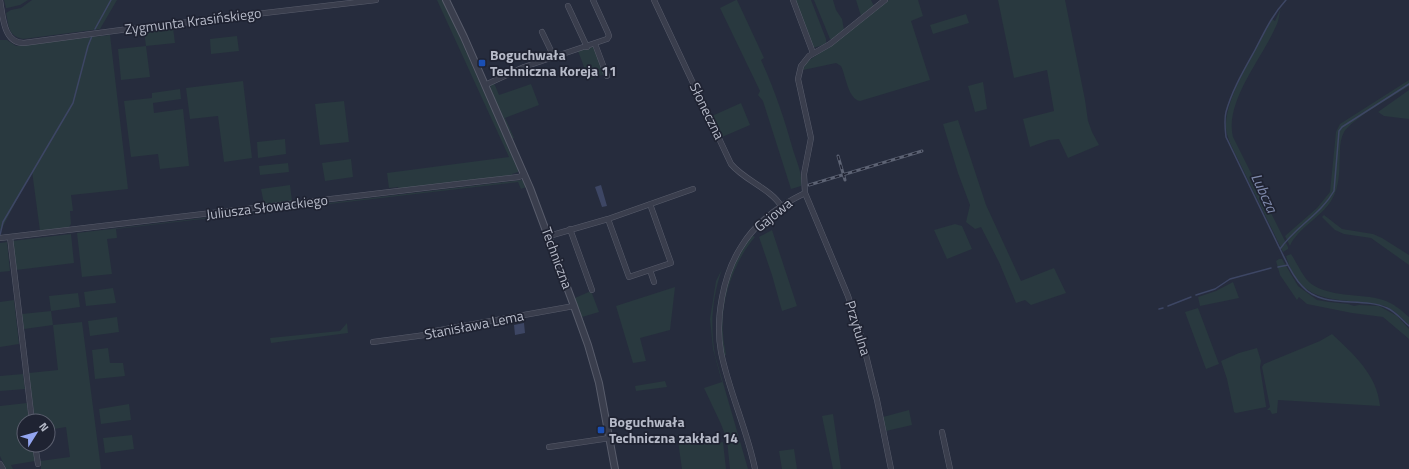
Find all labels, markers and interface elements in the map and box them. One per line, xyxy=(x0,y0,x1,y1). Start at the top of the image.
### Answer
street label: Zygmunta Krasińskiego xyxy=(123,2,263,39)
place label: Boguchwała Techniczna Koreja 11 xyxy=(490,44,617,81)
marker: Boguchwała Techniczna Koreja 11 xyxy=(477,58,487,68)
street label: Słoneczna xyxy=(685,79,730,143)
water label: Lubcza xyxy=(1245,169,1284,218)
street label: Juliusza Słowackiego xyxy=(205,189,329,224)
street label: Gajowa xyxy=(749,193,796,237)
street label: Techniczna xyxy=(537,224,578,292)
street label: Przytulna xyxy=(840,298,877,358)
street label: Stanisława Lema xyxy=(422,305,525,344)
place label: Boguchwała Techniczna zakład 14 xyxy=(609,411,738,448)
north arrow xyxy=(16,413,56,453)
text: N xyxy=(35,419,53,435)
marker: Boguchwała Techniczna zakład 14 xyxy=(596,425,606,435)

